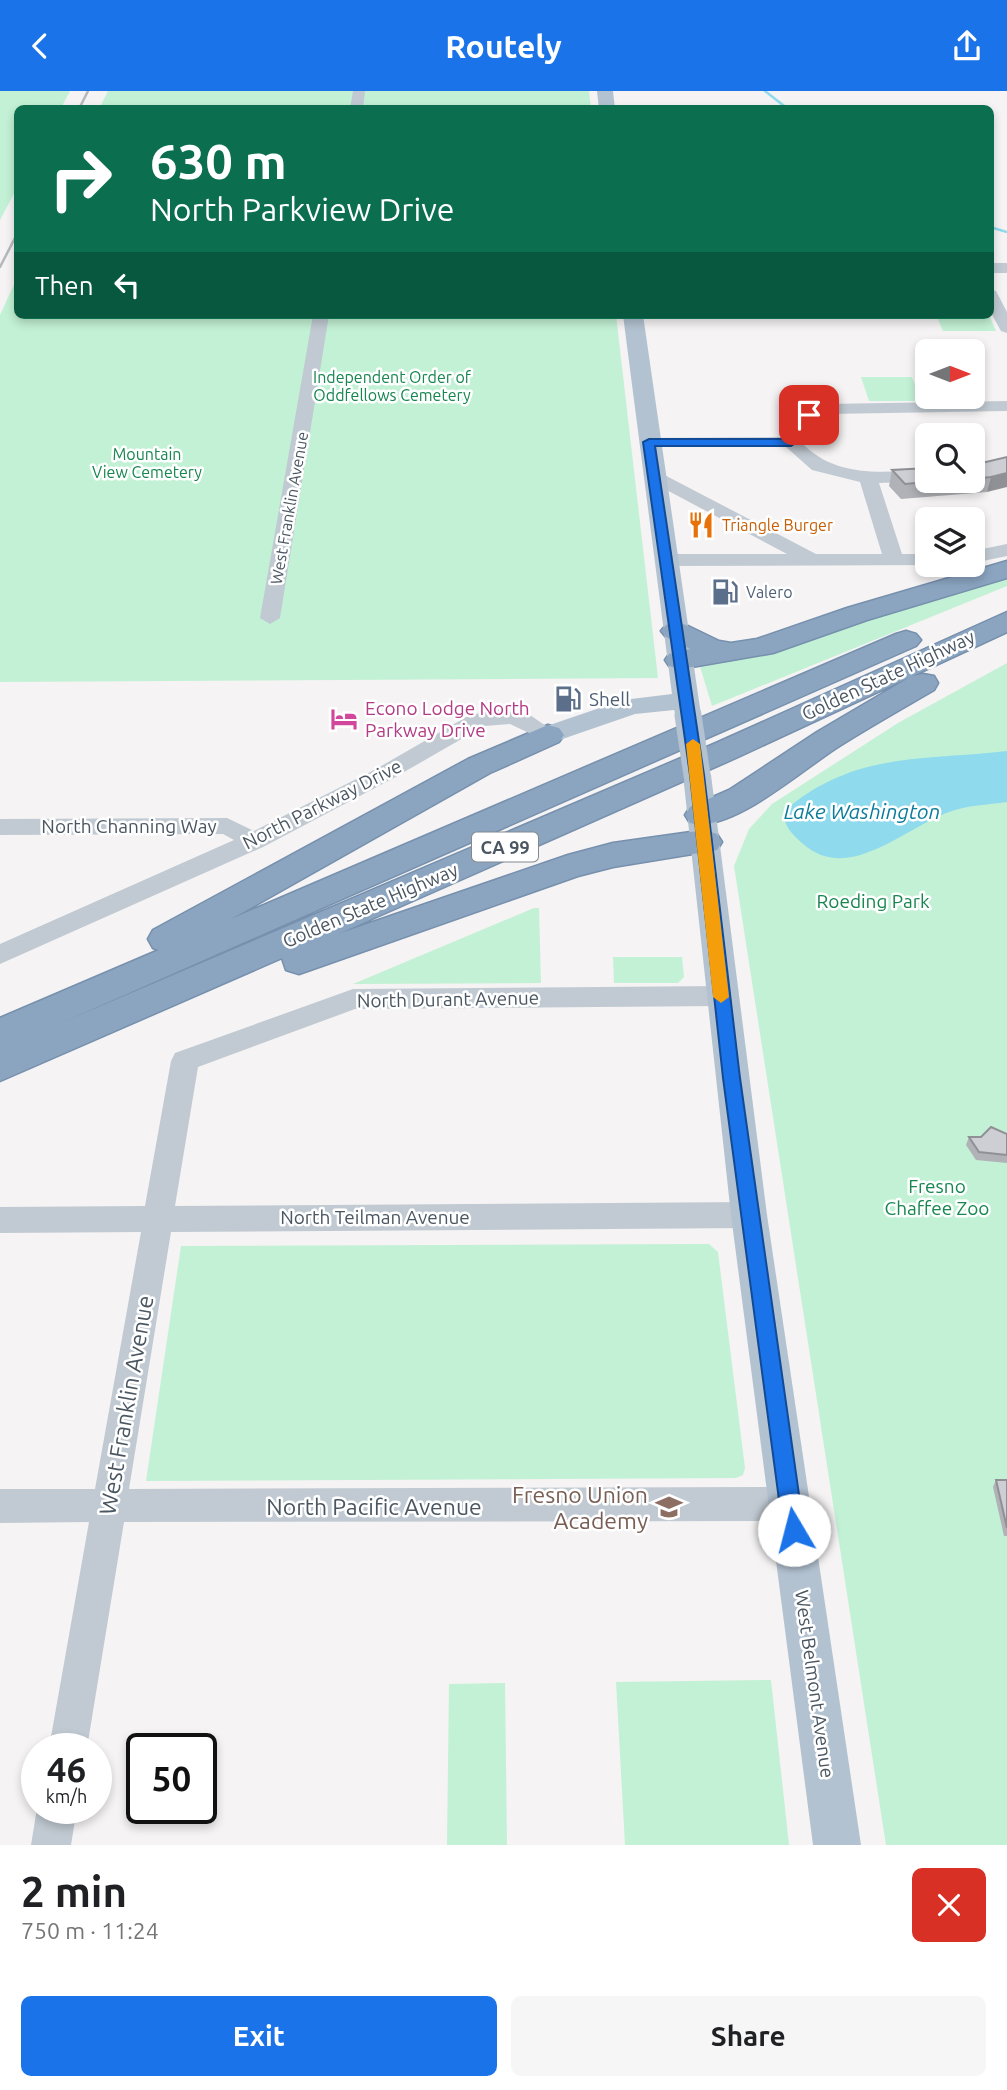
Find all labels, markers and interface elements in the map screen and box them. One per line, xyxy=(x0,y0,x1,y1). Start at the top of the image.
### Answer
icon: back xyxy=(21,27,59,65)
icon: share xyxy=(948,27,986,65)
text: Routely xyxy=(445,28,562,64)
icon: right xyxy=(35,133,126,224)
text: 630 m xyxy=(150,133,287,188)
text: North Parkview Drive xyxy=(150,191,454,227)
icon: left xyxy=(108,266,146,304)
text: Then xyxy=(35,271,94,300)
north arrow xyxy=(915,339,985,409)
map controls xyxy=(915,339,985,577)
park label: Independent Order of Oddfellows Cemetery xyxy=(313,368,472,404)
pin xyxy=(779,385,839,445)
icon: arrive xyxy=(790,396,828,434)
button: search xyxy=(915,423,985,493)
street label: West Franklin Avenue xyxy=(267,430,311,586)
park label: Mountain View Cemetery xyxy=(92,445,202,481)
button: layers xyxy=(915,507,985,577)
restaurant icon: Triangle Burger xyxy=(686,510,716,540)
place label: Triangle Burger xyxy=(722,516,833,534)
fuel station icon: Valero xyxy=(710,577,740,607)
place label: Valero xyxy=(746,583,793,601)
street label: Golden State Highway xyxy=(798,625,978,725)
fuel station icon: Shell xyxy=(553,684,583,714)
place label: Shell xyxy=(589,688,630,710)
place label: Econo Lodge North Parkway Drive xyxy=(365,697,530,741)
hotel icon: Econo Lodge North Parkway Drive xyxy=(329,704,359,734)
street label: North Parkway Drive xyxy=(239,754,405,854)
water label: Lake Washington xyxy=(784,799,940,823)
street label: North Channing Way xyxy=(41,815,217,837)
road number: CA 99 xyxy=(472,833,538,861)
street label: Golden State Highway xyxy=(279,858,461,952)
park label: Roeding Park xyxy=(816,890,930,912)
street label: North Durant Avenue xyxy=(357,986,539,1012)
park label: Fresno Chaffee Zoo xyxy=(885,1175,989,1219)
street label: North Teilman Avenue xyxy=(280,1206,470,1228)
street label: West Franklin Avenue xyxy=(94,1293,158,1517)
place label: Fresno Union Academy xyxy=(512,1482,648,1533)
school or university icon: Fresno Union Academy xyxy=(654,1492,684,1522)
position arrow xyxy=(757,1493,831,1567)
street label: North Pacific Avenue xyxy=(266,1494,482,1519)
street label: West Belmont Avenue xyxy=(791,1589,839,1779)
speed limit sign: 50 xyxy=(126,1733,217,1824)
text: 46 xyxy=(47,1749,86,1789)
text: km/h xyxy=(46,1786,87,1806)
text: 2 min xyxy=(21,1868,127,1915)
button: close xyxy=(912,1868,986,1942)
text: 750 m · 11:24 xyxy=(21,1918,159,1943)
button: Exit xyxy=(21,1996,497,2076)
button: Share xyxy=(511,1996,986,2076)

